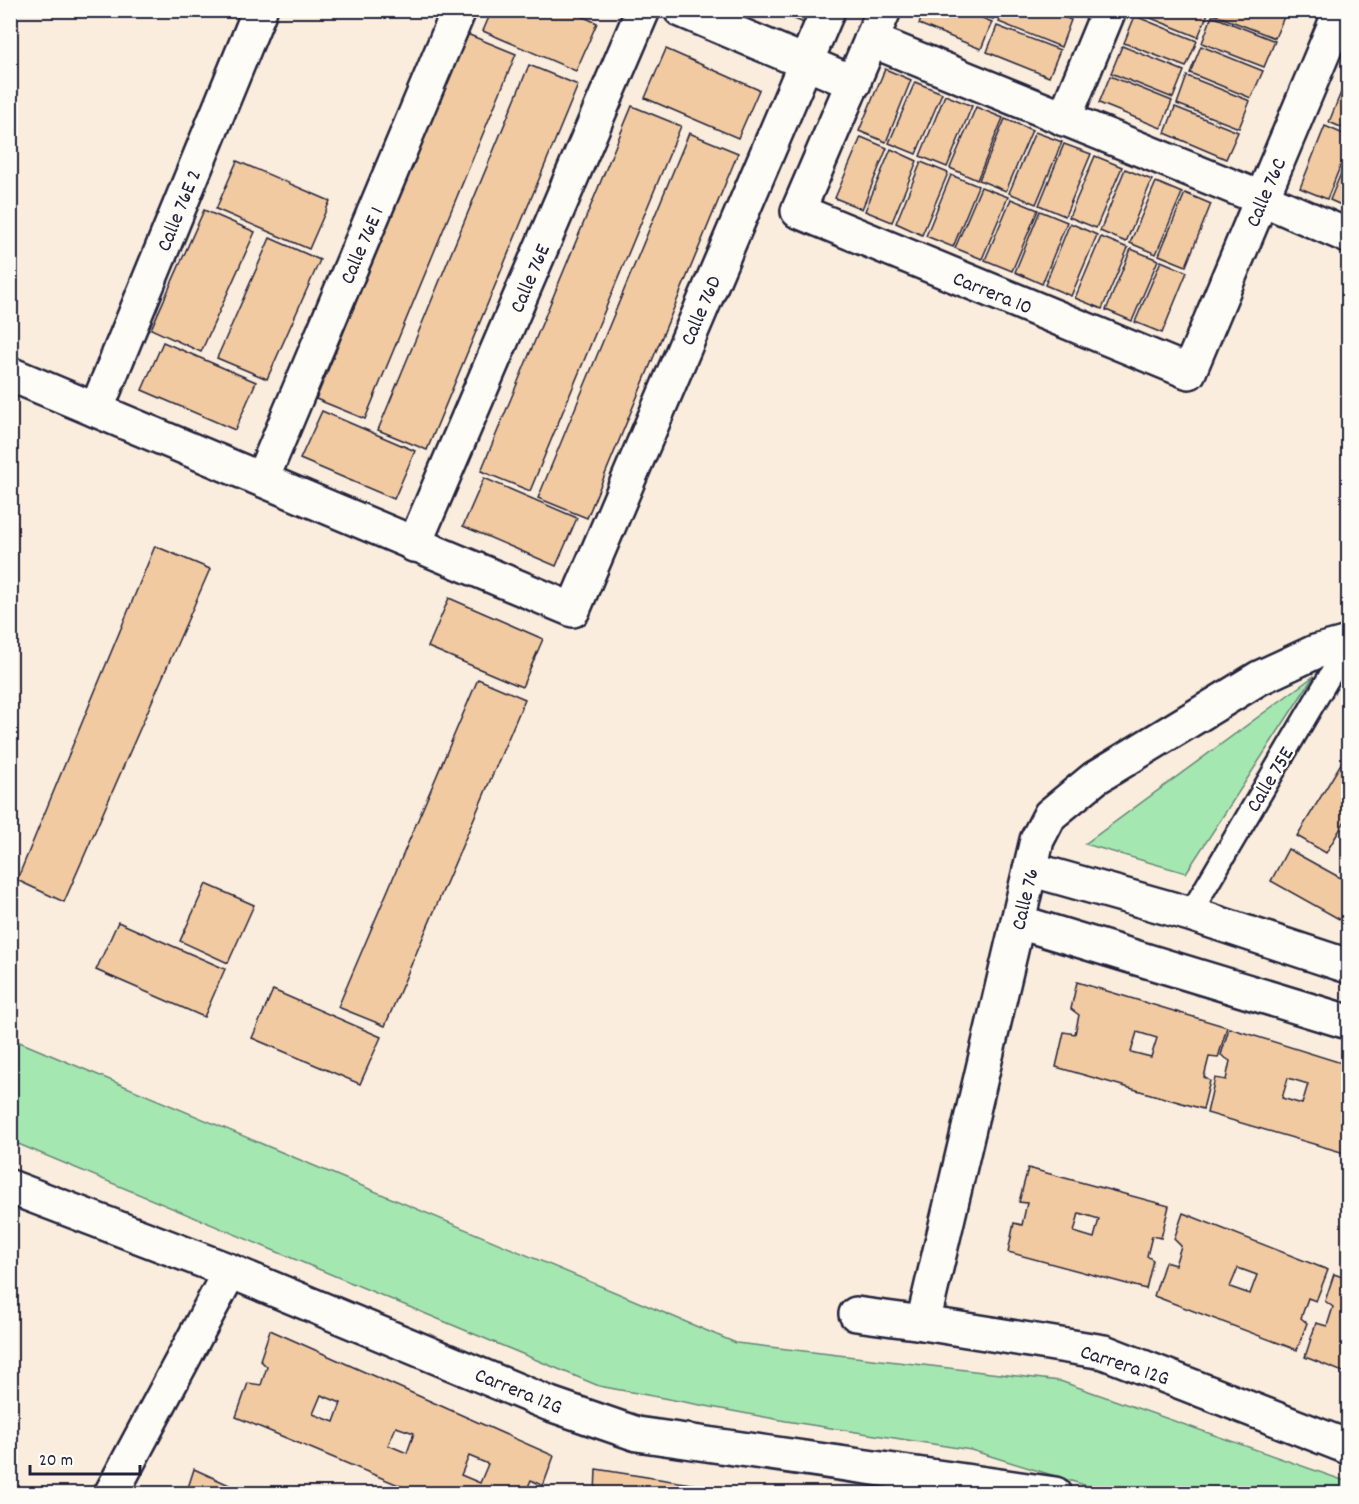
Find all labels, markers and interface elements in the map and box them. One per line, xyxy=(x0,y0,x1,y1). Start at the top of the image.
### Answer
street label: Calle 76C xyxy=(1240,154,1296,233)
street label: Calle 76E 2 xyxy=(151,166,211,257)
street label: Calle 76E 1 xyxy=(334,203,394,290)
street label: Calle 76E xyxy=(504,240,560,318)
street label: Carrera 10 xyxy=(948,265,1036,324)
street label: Calle 76D xyxy=(675,271,731,351)
street label: Calle 75E xyxy=(1240,742,1303,819)
street label: Calle 76 xyxy=(1005,866,1049,934)
street label: Carrera 12G xyxy=(1076,1338,1172,1395)
street label: Carrera 12G xyxy=(470,1362,566,1424)
scale bar xyxy=(30,1438,140,1476)
text: 20 m xyxy=(39,1449,73,1474)

